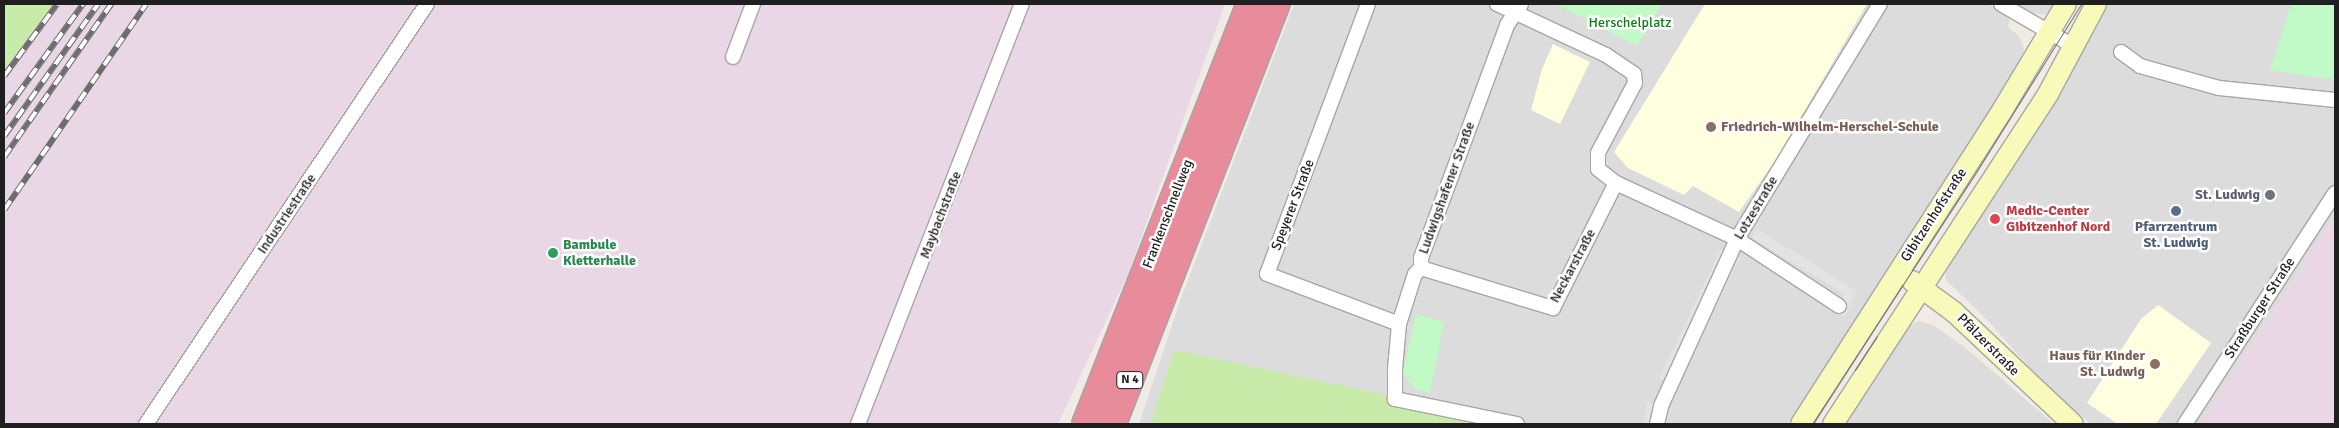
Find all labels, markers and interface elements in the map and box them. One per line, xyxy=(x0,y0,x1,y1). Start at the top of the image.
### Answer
park label: Herschelplatz xyxy=(1589,15,1671,31)
place label: Friedrich-Wilhelm-Herschel-Schule xyxy=(1721,119,1939,135)
street label: Ludwigshafener Straße xyxy=(1415,120,1479,256)
marker: Friedrich-Wilhelm-Herschel-Schule xyxy=(1705,121,1717,133)
street label: Frankenschnellweg xyxy=(1139,157,1197,271)
street label: Speyerer Straße xyxy=(1268,157,1318,253)
street label: Gibitzenhofstraße xyxy=(1898,165,1970,265)
street label: Maybachstraße xyxy=(917,169,965,261)
street label: Industriestraße xyxy=(254,171,320,257)
street label: Lotzestraße xyxy=(1730,173,1782,243)
place label: St. Ludwig xyxy=(2195,187,2260,203)
marker: St. Ludwig xyxy=(2264,189,2276,201)
place label: Medic-Center Gibitzenhof Nord xyxy=(2006,203,2110,236)
marker: Pfarrzentrum St. Ludwig xyxy=(2170,205,2182,217)
marker: Medic-Center Gibitzenhof Nord xyxy=(1988,212,2002,226)
place label: Pfarrzentrum St. Ludwig xyxy=(2135,219,2217,252)
street label: Neckarstraße xyxy=(1546,226,1600,306)
place label: Bambule Kletterhalle xyxy=(563,237,636,270)
marker: Bambule Kletterhalle xyxy=(547,247,559,259)
street label: Straßburger Straße xyxy=(2221,254,2299,362)
street label: Pfälzerstraße xyxy=(1953,310,2023,380)
place label: Haus für Kinder St. Ludwig xyxy=(2049,348,2145,381)
marker: Haus für Kinder St. Ludwig xyxy=(2149,358,2161,370)
road number: N 4 xyxy=(1116,370,1144,390)

